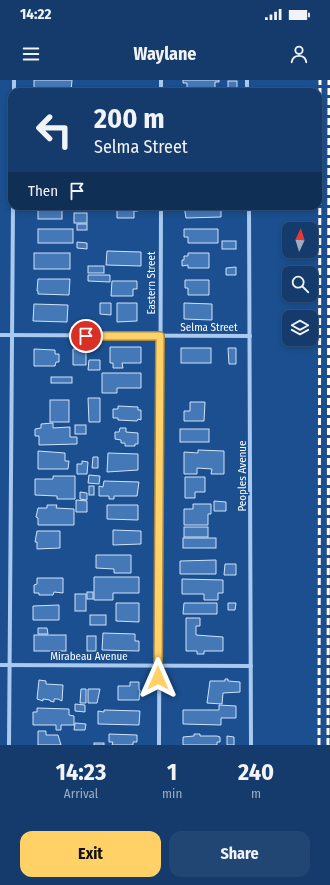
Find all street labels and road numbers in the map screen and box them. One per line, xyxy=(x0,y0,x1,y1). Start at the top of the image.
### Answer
street label: Eastern Street xyxy=(145,251,158,315)
street label: Selma Street xyxy=(180,321,238,334)
street label: Peoples Avenue xyxy=(236,440,249,512)
street label: Mirabeau Avenue xyxy=(50,650,128,663)

